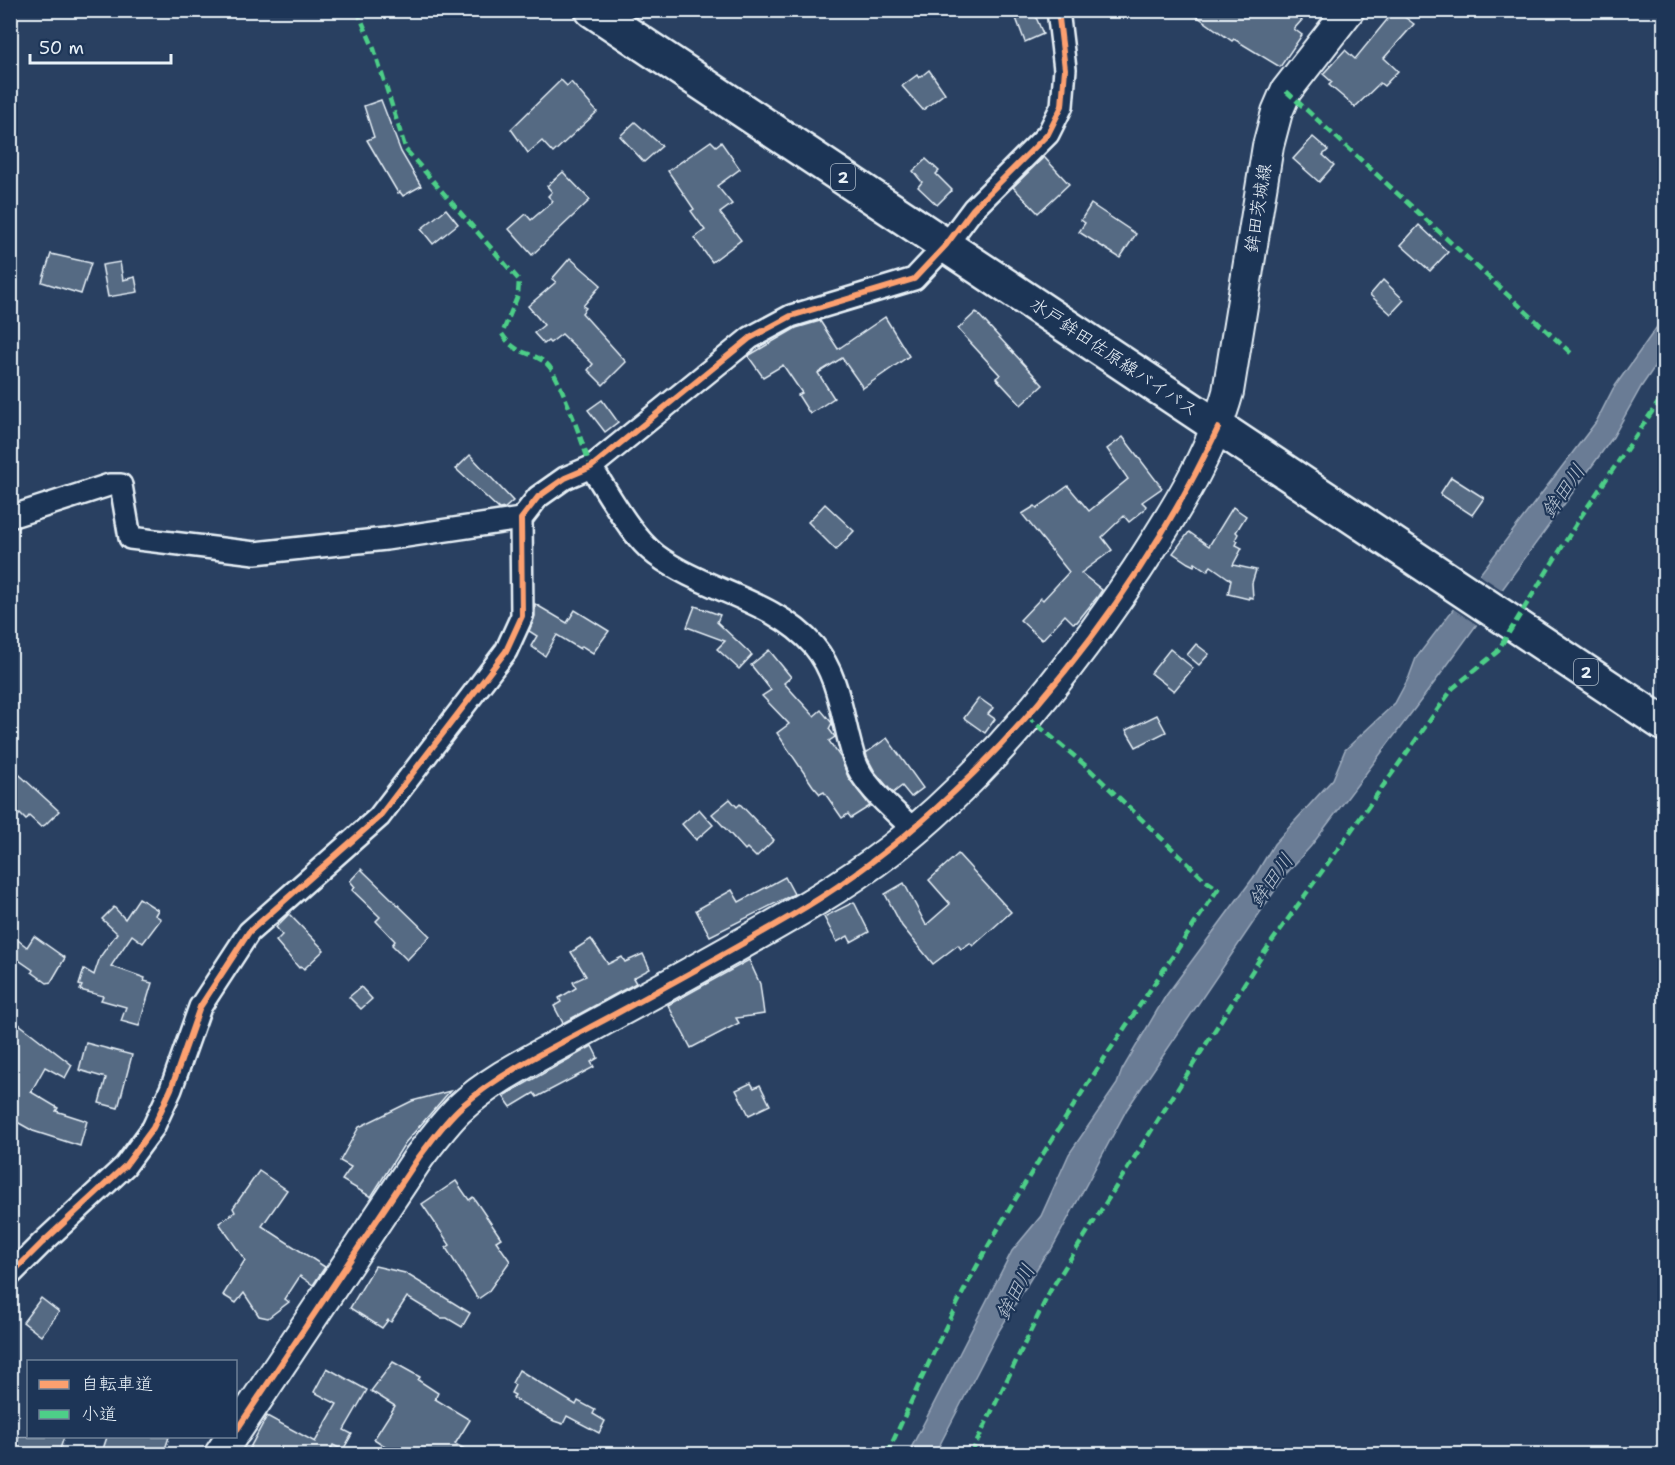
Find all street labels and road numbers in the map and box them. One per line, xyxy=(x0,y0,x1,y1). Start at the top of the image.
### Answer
street label: 鉾田茨城線 xyxy=(1239,162,1277,254)
road number: 2 xyxy=(831,164,855,190)
street label: 水戸鉾田佐原線バイパス xyxy=(1025,292,1203,422)
road number: 2 xyxy=(1574,659,1598,685)

